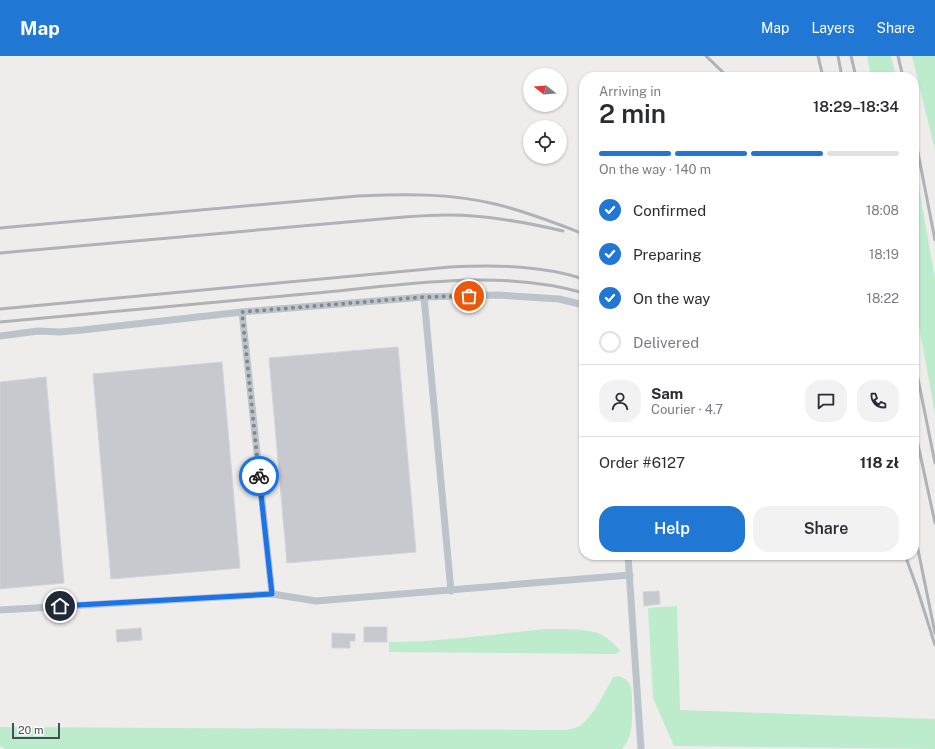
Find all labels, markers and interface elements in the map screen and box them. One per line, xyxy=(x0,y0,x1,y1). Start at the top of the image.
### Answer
text: Map xyxy=(20,17,60,39)
text: Map xyxy=(761,20,789,36)
text: Layers xyxy=(811,20,855,36)
text: Share xyxy=(877,20,915,36)
north arrow xyxy=(523,68,567,112)
map controls xyxy=(523,68,567,164)
text: Arriving in xyxy=(599,84,661,99)
text: 2 min xyxy=(599,98,666,129)
text: 18:29–18:34 xyxy=(813,98,899,115)
button: locate xyxy=(523,120,567,164)
text: On the way · 140 m xyxy=(599,162,711,177)
icon: check xyxy=(599,199,621,221)
text: Confirmed xyxy=(633,202,706,219)
text: 18:08 xyxy=(866,203,899,218)
icon: check xyxy=(599,243,621,265)
text: Preparing xyxy=(633,246,702,263)
text: 18:19 xyxy=(869,247,899,262)
pin xyxy=(452,279,486,313)
icon: bag xyxy=(458,285,480,307)
icon: check xyxy=(599,287,621,309)
text: On the way xyxy=(633,290,710,307)
text: 18:22 xyxy=(867,291,899,306)
text: Delivered xyxy=(633,334,699,351)
button: person xyxy=(599,380,641,422)
button: chat xyxy=(805,380,847,422)
button: phone xyxy=(857,380,899,422)
text: Sam xyxy=(651,385,683,402)
text: Courier · 4.7 xyxy=(651,402,723,417)
text: Order #6127 xyxy=(599,454,685,471)
text: 118 zł xyxy=(860,454,899,471)
courier xyxy=(239,456,279,496)
icon: bike xyxy=(248,465,270,487)
button: Help xyxy=(599,506,745,552)
button: Share xyxy=(753,506,899,552)
pin xyxy=(43,589,77,623)
icon: home xyxy=(49,595,71,617)
scale bar xyxy=(12,721,60,740)
text: 20 m xyxy=(18,724,43,736)

